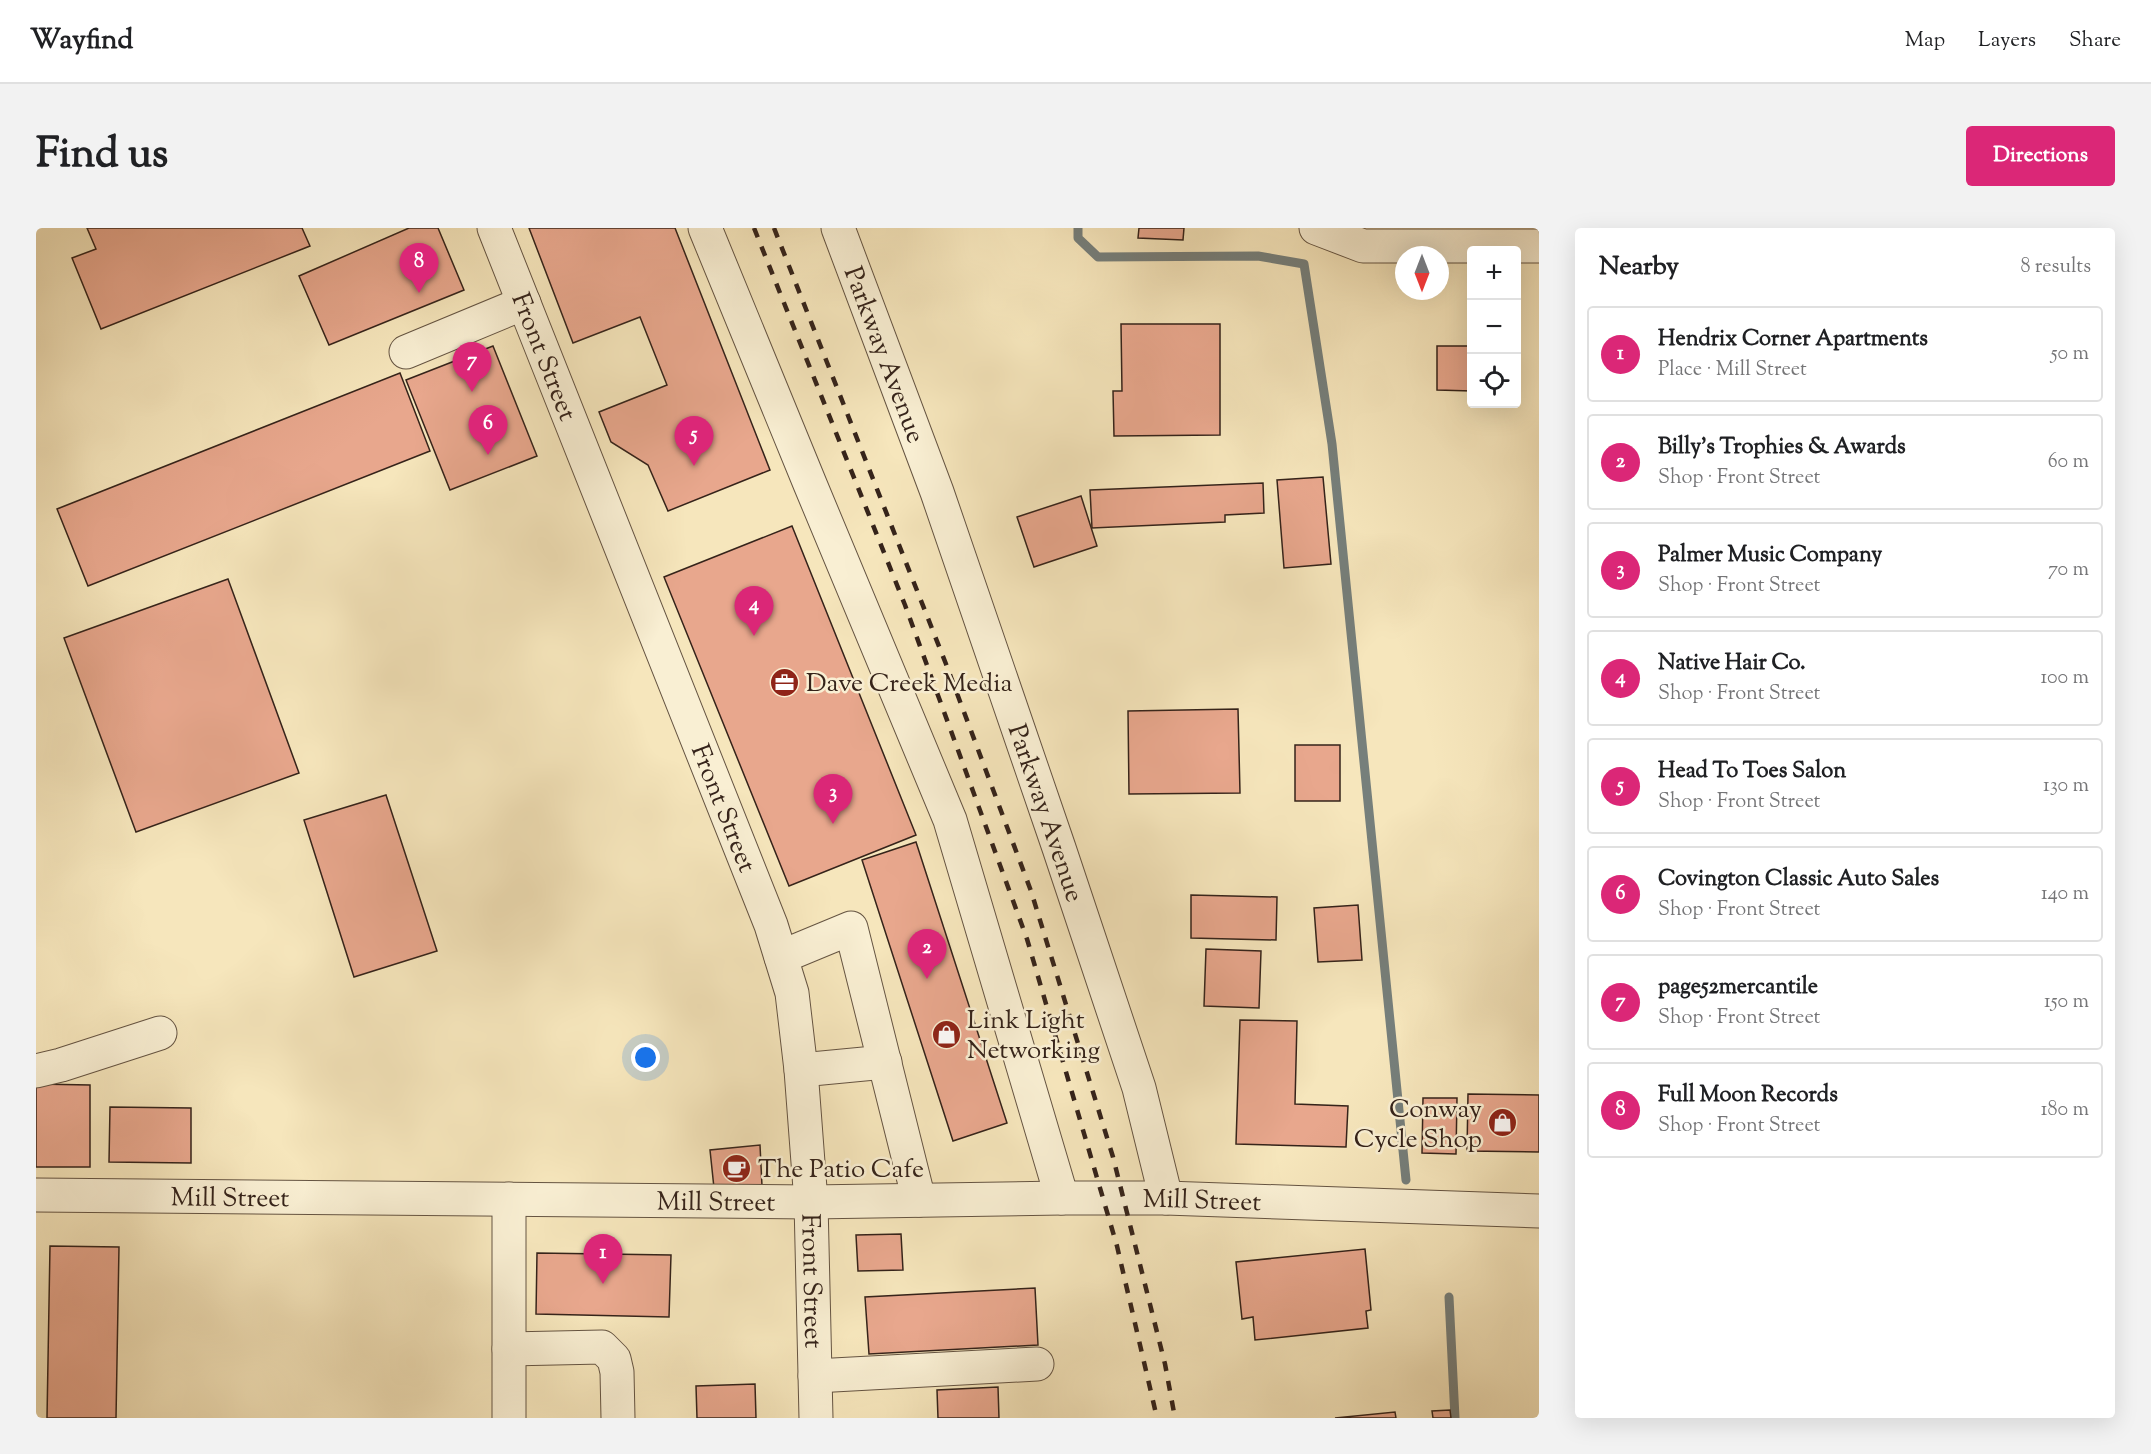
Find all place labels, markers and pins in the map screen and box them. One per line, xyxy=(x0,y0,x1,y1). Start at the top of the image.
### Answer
pin: 8 xyxy=(400,244,439,293)
pin: 7 xyxy=(452,342,492,392)
pin: 6 xyxy=(468,406,508,455)
pin: 5 xyxy=(674,416,714,466)
pin: 4 xyxy=(734,586,774,636)
office icon: Dave Creek Media xyxy=(769,666,801,698)
place label: Dave Creek Media xyxy=(806,666,1013,703)
pin: 3 xyxy=(814,774,852,824)
pin: 2 xyxy=(908,930,946,979)
place label: Link Light Networking xyxy=(967,1003,1100,1070)
shop icon: Link Light Networking xyxy=(930,1018,962,1050)
place label: Conway Cycle Shop xyxy=(1354,1092,1482,1159)
shop icon: Conway Cycle Shop xyxy=(1487,1107,1519,1139)
cafe icon: The Patio Cafe xyxy=(721,1152,753,1184)
place label: The Patio Cafe xyxy=(758,1152,924,1189)
pin: 1 xyxy=(584,1234,622,1284)

